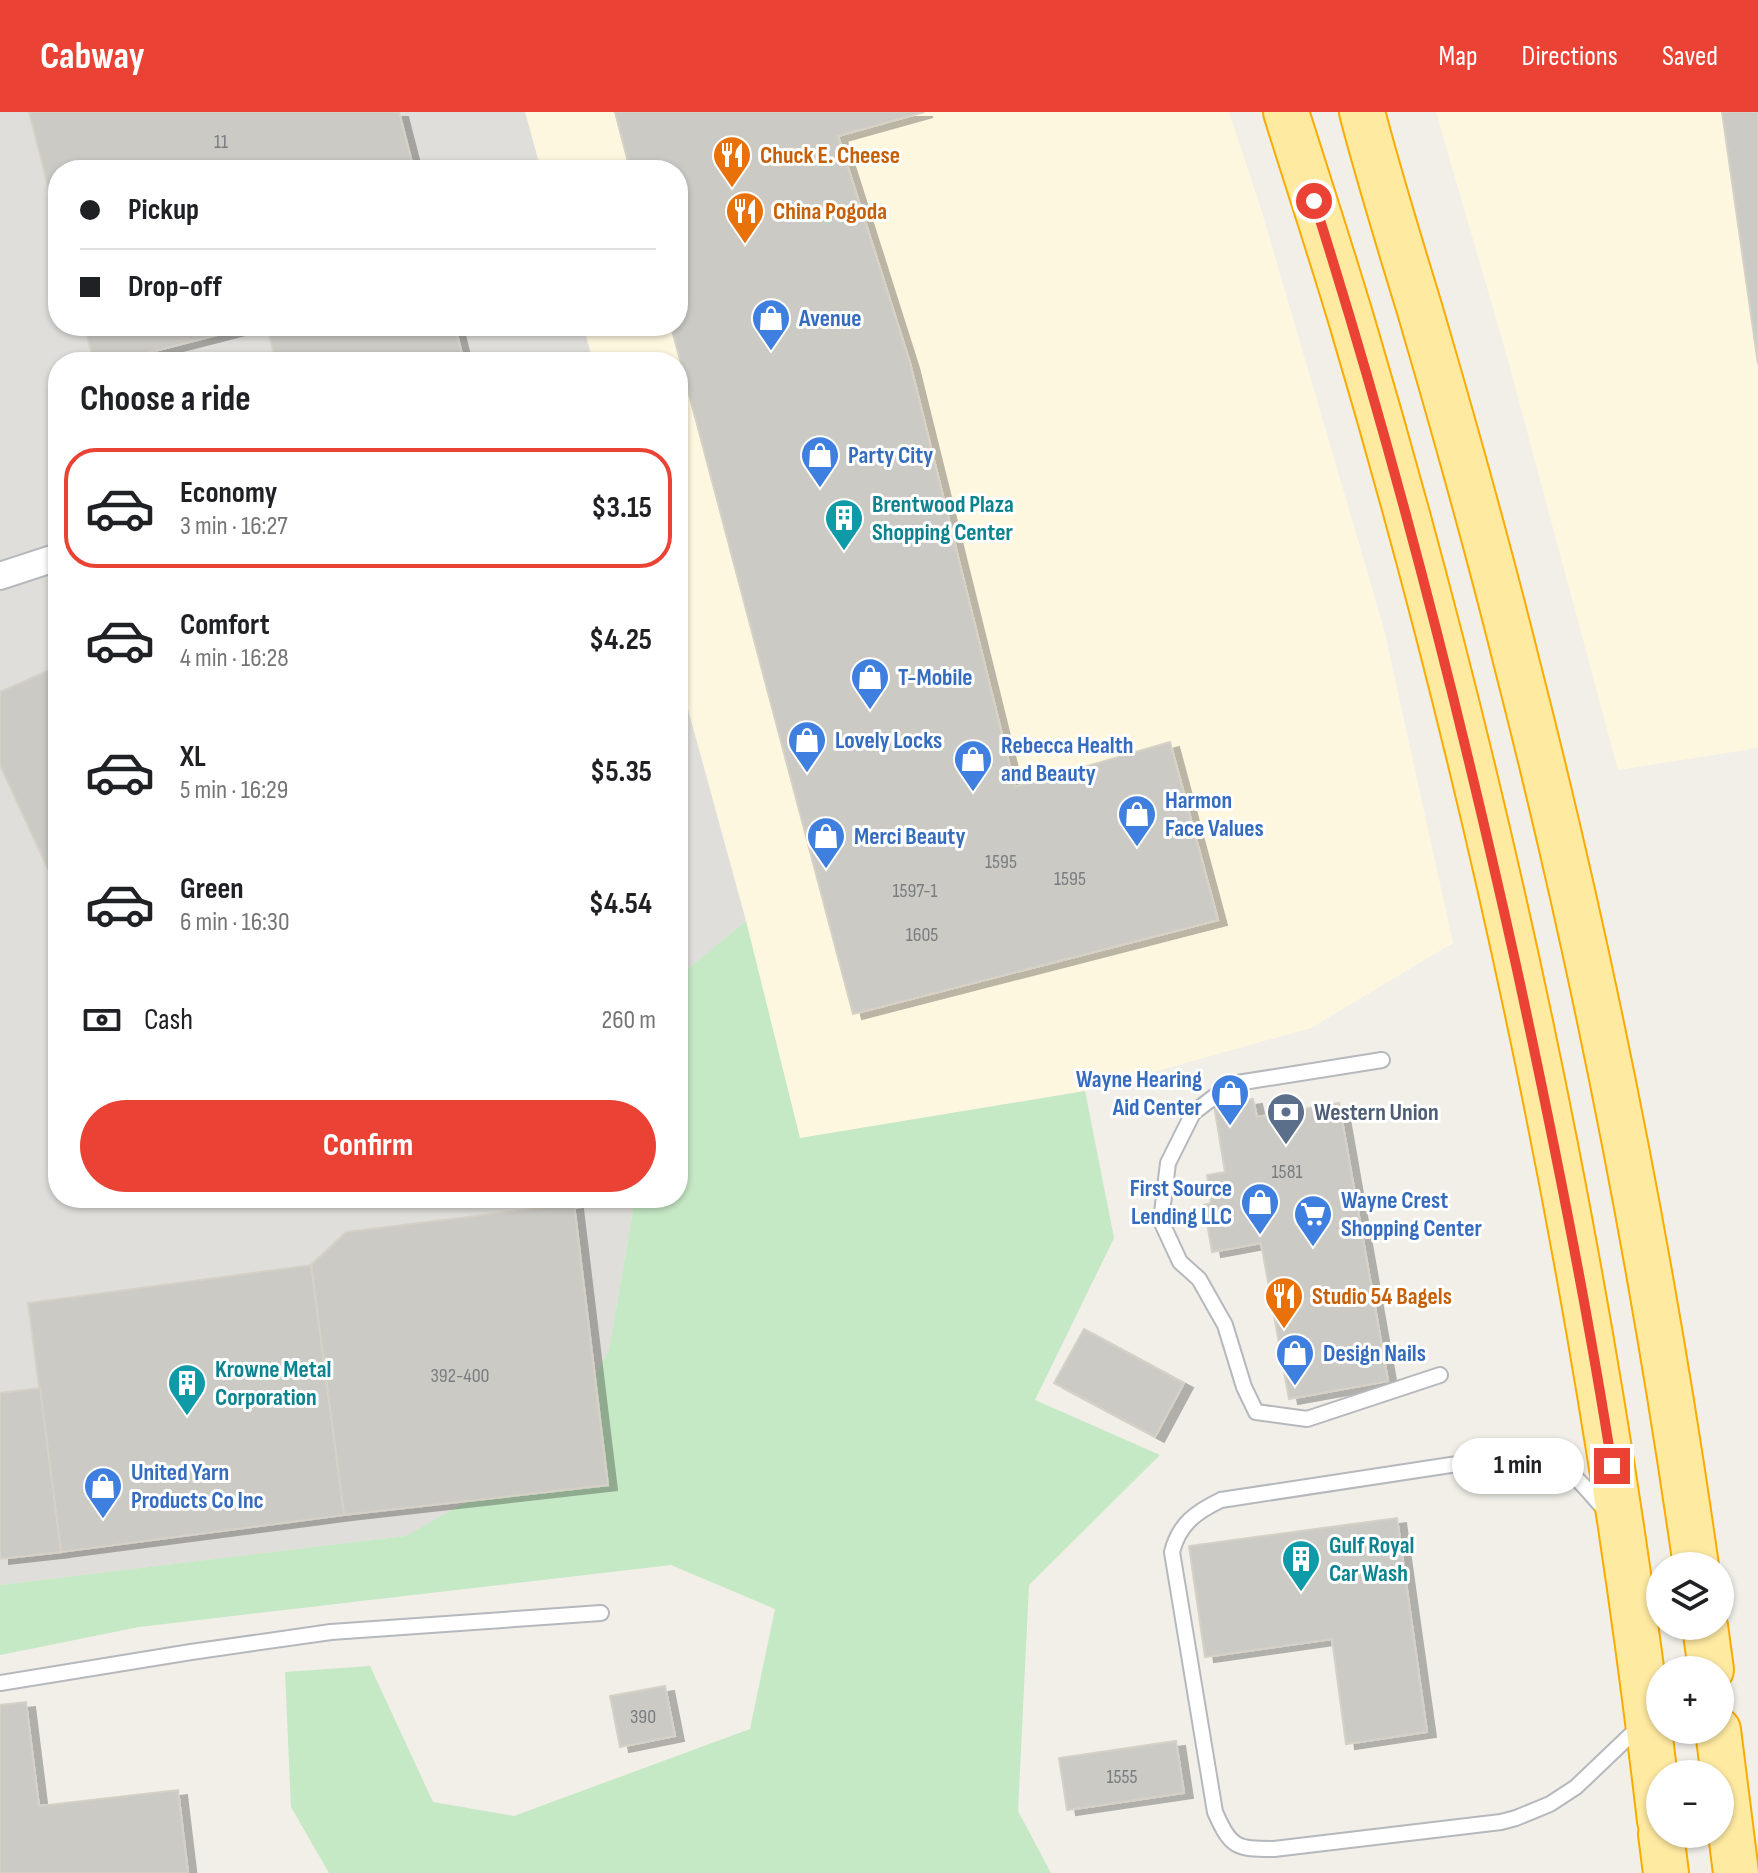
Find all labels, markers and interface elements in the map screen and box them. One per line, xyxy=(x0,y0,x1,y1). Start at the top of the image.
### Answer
text: Cabway xyxy=(40,34,145,79)
text: Map xyxy=(1439,40,1478,73)
text: Directions xyxy=(1522,40,1618,73)
text: Saved xyxy=(1662,40,1718,73)
house number: 11 xyxy=(214,130,228,154)
restaurant icon: Chuck E. Cheese xyxy=(711,134,753,189)
place label: Chuck E. Cheese xyxy=(760,141,900,170)
route start xyxy=(1296,183,1332,219)
restaurant icon: China Pogoda xyxy=(724,190,766,245)
text: Pickup xyxy=(128,192,199,228)
place label: China Pogoda xyxy=(773,197,887,226)
text: Drop-off xyxy=(128,269,222,305)
shop icon: Avenue xyxy=(750,297,792,352)
place label: Avenue xyxy=(798,304,861,333)
text: Choose a ride xyxy=(80,378,251,421)
shop icon: Party City xyxy=(799,434,841,489)
place label: Party City xyxy=(848,441,933,470)
icon: car xyxy=(84,472,156,544)
text: Economy xyxy=(180,475,277,511)
text: $3.15 xyxy=(591,490,652,526)
place label: Brentwood Plaza Shopping Center xyxy=(872,490,1014,547)
building icon: Brentwood Plaza Shopping Center xyxy=(823,497,865,552)
text: 3 min · 16:27 xyxy=(180,511,288,542)
icon: car xyxy=(84,604,156,676)
text: Comfort xyxy=(180,607,270,643)
text: $4.25 xyxy=(589,622,652,658)
text: 4 min · 16:28 xyxy=(180,643,289,674)
shop icon: T-Mobile xyxy=(849,656,891,711)
place label: T-Mobile xyxy=(898,663,973,692)
shop icon: Lovely Locks xyxy=(786,719,828,774)
place label: Lovely Locks xyxy=(835,726,942,755)
place label: Rebecca Health and Beauty xyxy=(1001,731,1133,788)
icon: car xyxy=(84,736,156,808)
shop icon: Rebecca Health and Beauty xyxy=(952,738,994,793)
text: XL xyxy=(180,739,206,775)
text: $5.35 xyxy=(590,754,652,790)
text: 5 min · 16:29 xyxy=(180,775,288,806)
place label: Harmon Face Values xyxy=(1165,786,1264,843)
shop icon: Harmon Face Values xyxy=(1116,793,1158,848)
shop icon: Merci Beauty xyxy=(805,815,847,870)
place label: Merci Beauty xyxy=(854,822,965,851)
house number: 1595 xyxy=(985,850,1017,874)
house number: 1595 xyxy=(1054,867,1086,891)
icon: car xyxy=(84,868,156,940)
text: Green xyxy=(180,871,244,907)
house number: 1597-1 xyxy=(892,879,938,903)
text: $4.54 xyxy=(589,886,652,922)
text: 6 min · 16:30 xyxy=(180,907,290,938)
house number: 1605 xyxy=(906,923,938,947)
icon: cash xyxy=(80,998,124,1042)
text: Cash xyxy=(144,1002,193,1038)
text: 260 m xyxy=(601,1005,656,1036)
place label: Wayne Hearing Aid Center xyxy=(1076,1065,1203,1122)
shop icon: Wayne Hearing Aid Center xyxy=(1209,1072,1251,1127)
bank icon: Western Union xyxy=(1265,1091,1307,1146)
place label: Western Union xyxy=(1314,1098,1439,1127)
button: Confirm xyxy=(80,1100,656,1192)
house number: 1581 xyxy=(1272,1160,1302,1184)
place label: First Source Lending LLC xyxy=(1130,1174,1232,1231)
shop icon: First Source Lending LLC xyxy=(1239,1181,1281,1236)
place label: Wayne Crest Shopping Center xyxy=(1341,1186,1482,1243)
supermarket icon: Wayne Crest Shopping Center xyxy=(1292,1193,1334,1248)
restaurant icon: Studio 54 Bagels xyxy=(1263,1275,1305,1330)
place label: Studio 54 Bagels xyxy=(1312,1282,1452,1311)
shop icon: Design Nails xyxy=(1274,1332,1316,1387)
place label: Design Nails xyxy=(1323,1339,1426,1368)
place label: Krowne Metal Corporation xyxy=(215,1355,331,1412)
building icon: Krowne Metal Corporation xyxy=(166,1362,208,1417)
house number: 392-400 xyxy=(430,1364,490,1388)
callout: 1 min xyxy=(1452,1438,1584,1494)
route end xyxy=(1594,1448,1630,1484)
text: 1 min xyxy=(1494,1450,1542,1481)
place label: United Yarn Products Co Inc xyxy=(131,1458,264,1515)
shop icon: United Yarn Products Co Inc xyxy=(82,1465,124,1520)
place label: Gulf Royal Car Wash xyxy=(1329,1531,1414,1588)
building icon: Gulf Royal Car Wash xyxy=(1280,1538,1322,1593)
map controls xyxy=(1646,1552,1734,1848)
button: layers xyxy=(1646,1552,1734,1640)
button: + xyxy=(1646,1656,1734,1744)
house number: 390 xyxy=(630,1705,656,1729)
button: − xyxy=(1646,1760,1734,1848)
house number: 1555 xyxy=(1106,1765,1138,1789)

